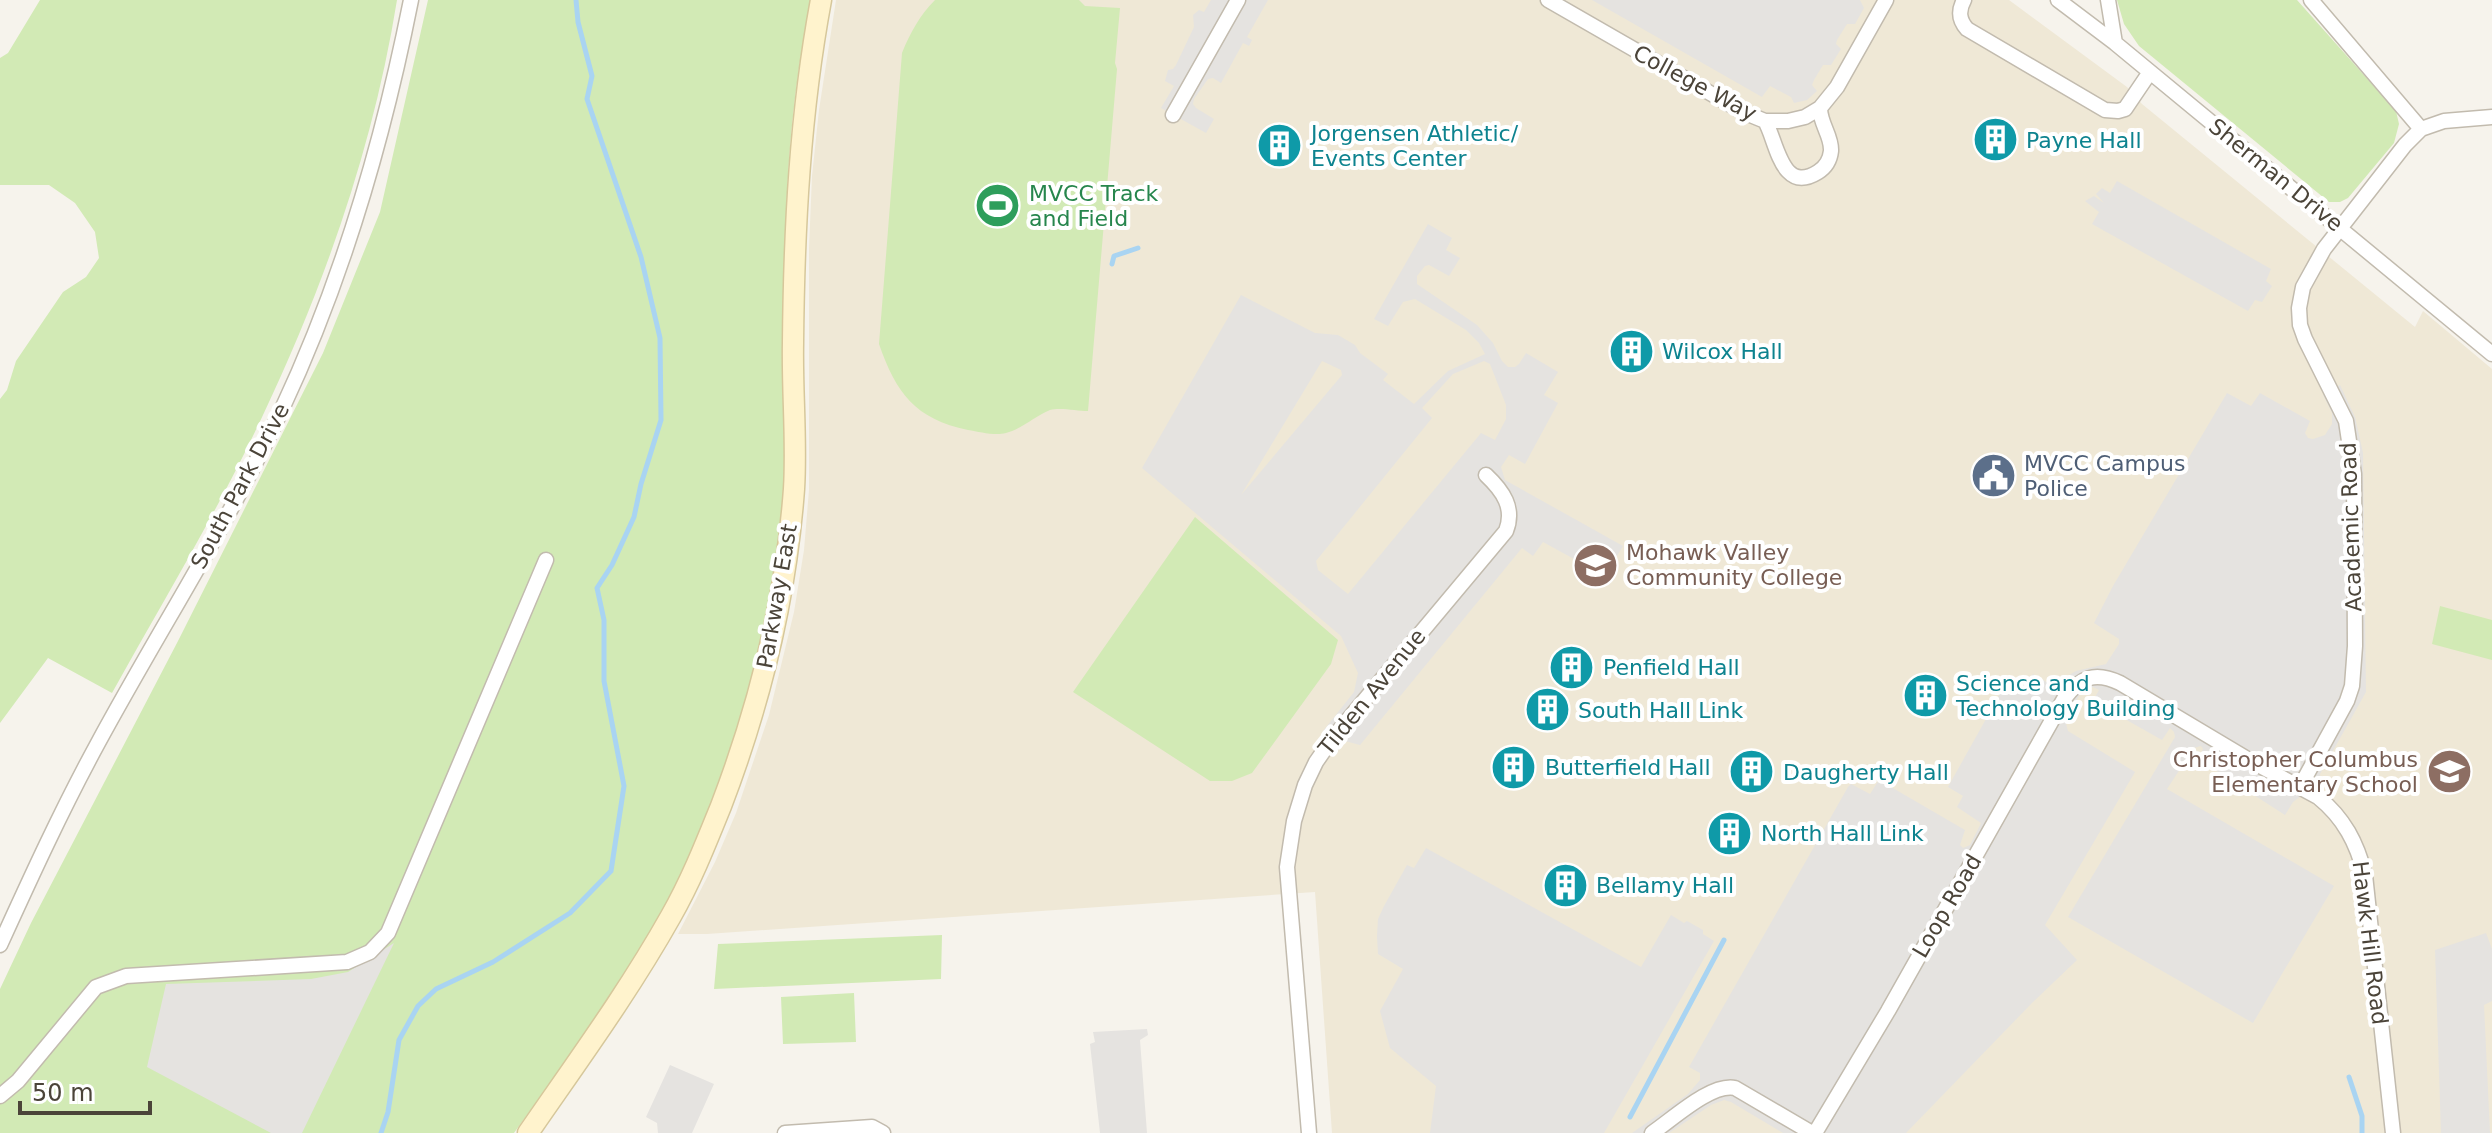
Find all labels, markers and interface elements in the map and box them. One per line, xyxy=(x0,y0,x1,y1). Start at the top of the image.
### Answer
street label: College Way xyxy=(1629,40,1761,126)
street label: Sherman Drive xyxy=(2204,113,2348,237)
building icon: Payne Hall xyxy=(1971,116,2019,164)
place label: Jorgensen Athletic/ Events Center xyxy=(1309,121,1519,171)
building icon: Jorgensen Athletic/ Events Center xyxy=(1256,122,1304,170)
place label: Payne Hall xyxy=(2026,128,2142,153)
place label: MVCC Track and Field xyxy=(1029,181,1159,231)
sports icon: MVCC Track and Field xyxy=(974,182,1022,230)
building icon: Wilcox Hall xyxy=(1607,327,1655,375)
place label: Wilcox Hall xyxy=(1662,339,1783,364)
street label: South Park Drive xyxy=(186,399,294,573)
street label: Academic Road xyxy=(2336,442,2366,612)
place label: MVCC Campus Police xyxy=(2024,451,2185,501)
public building icon: MVCC Campus Police xyxy=(1969,452,2017,500)
street label: Parkway East xyxy=(752,521,802,670)
place label: Mohawk Valley Community College xyxy=(1626,540,1842,590)
school or university icon: Mohawk Valley Community College xyxy=(1571,541,1619,589)
street label: Tilden Avenue xyxy=(1313,624,1431,761)
building icon: Penfield Hall xyxy=(1548,643,1596,691)
place label: Penfield Hall xyxy=(1603,655,1740,680)
place label: Science and Technology Building xyxy=(1955,671,2175,721)
building icon: Science and Technology Building xyxy=(1901,672,1949,720)
building icon: South Hall Link xyxy=(1523,686,1571,734)
place label: South Hall Link xyxy=(1578,698,1743,723)
building icon: Butterfield Hall xyxy=(1490,743,1538,791)
place label: Christopher Columbus Elementary School xyxy=(2173,747,2418,797)
building icon: Daugherty Hall xyxy=(1728,748,1776,796)
school or university icon: Christopher Columbus Elementary School xyxy=(2425,748,2473,796)
place label: Butterfield Hall xyxy=(1545,755,1711,780)
place label: Daugherty Hall xyxy=(1783,760,1949,785)
building icon: North Hall Link xyxy=(1706,809,1754,857)
place label: North Hall Link xyxy=(1761,821,1924,846)
street label: Loop Road xyxy=(1907,850,1987,962)
street label: Hawk Hill Road xyxy=(2348,860,2392,1026)
building icon: Bellamy Hall xyxy=(1541,861,1589,909)
place label: Bellamy Hall xyxy=(1596,873,1734,898)
scale bar xyxy=(20,1065,150,1115)
text: 50 m xyxy=(32,1079,94,1107)

